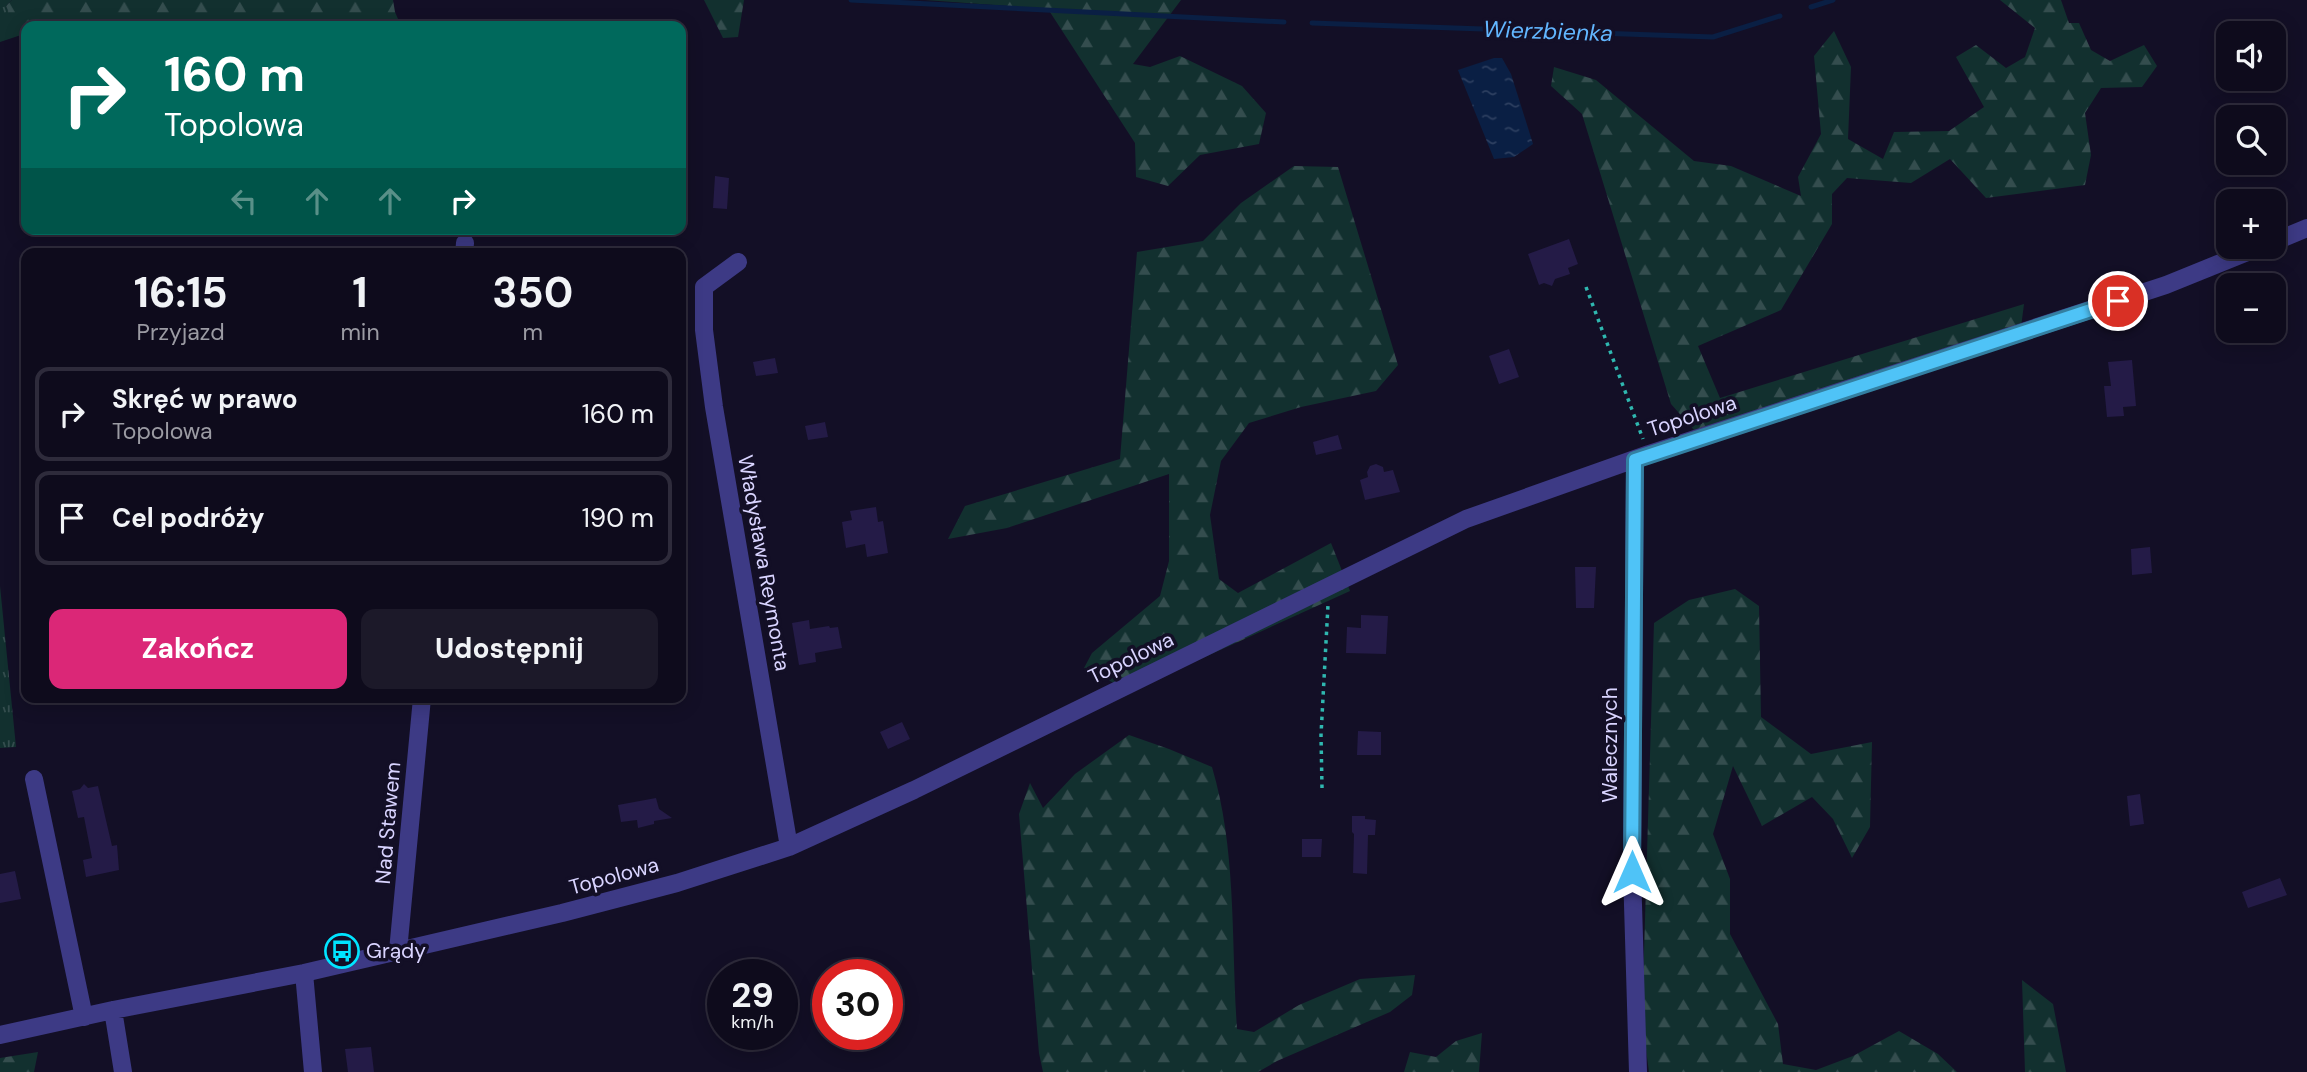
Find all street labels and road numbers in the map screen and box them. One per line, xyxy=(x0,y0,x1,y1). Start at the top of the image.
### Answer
street label: Topolowa xyxy=(1644,389,1740,443)
street label: Władysława Reymonta xyxy=(731,453,797,673)
street label: Topolowa xyxy=(1084,625,1178,691)
street label: Walecznych xyxy=(1596,687,1624,803)
street label: Nad Stawem xyxy=(369,761,407,885)
street label: Topolowa xyxy=(566,851,662,901)

